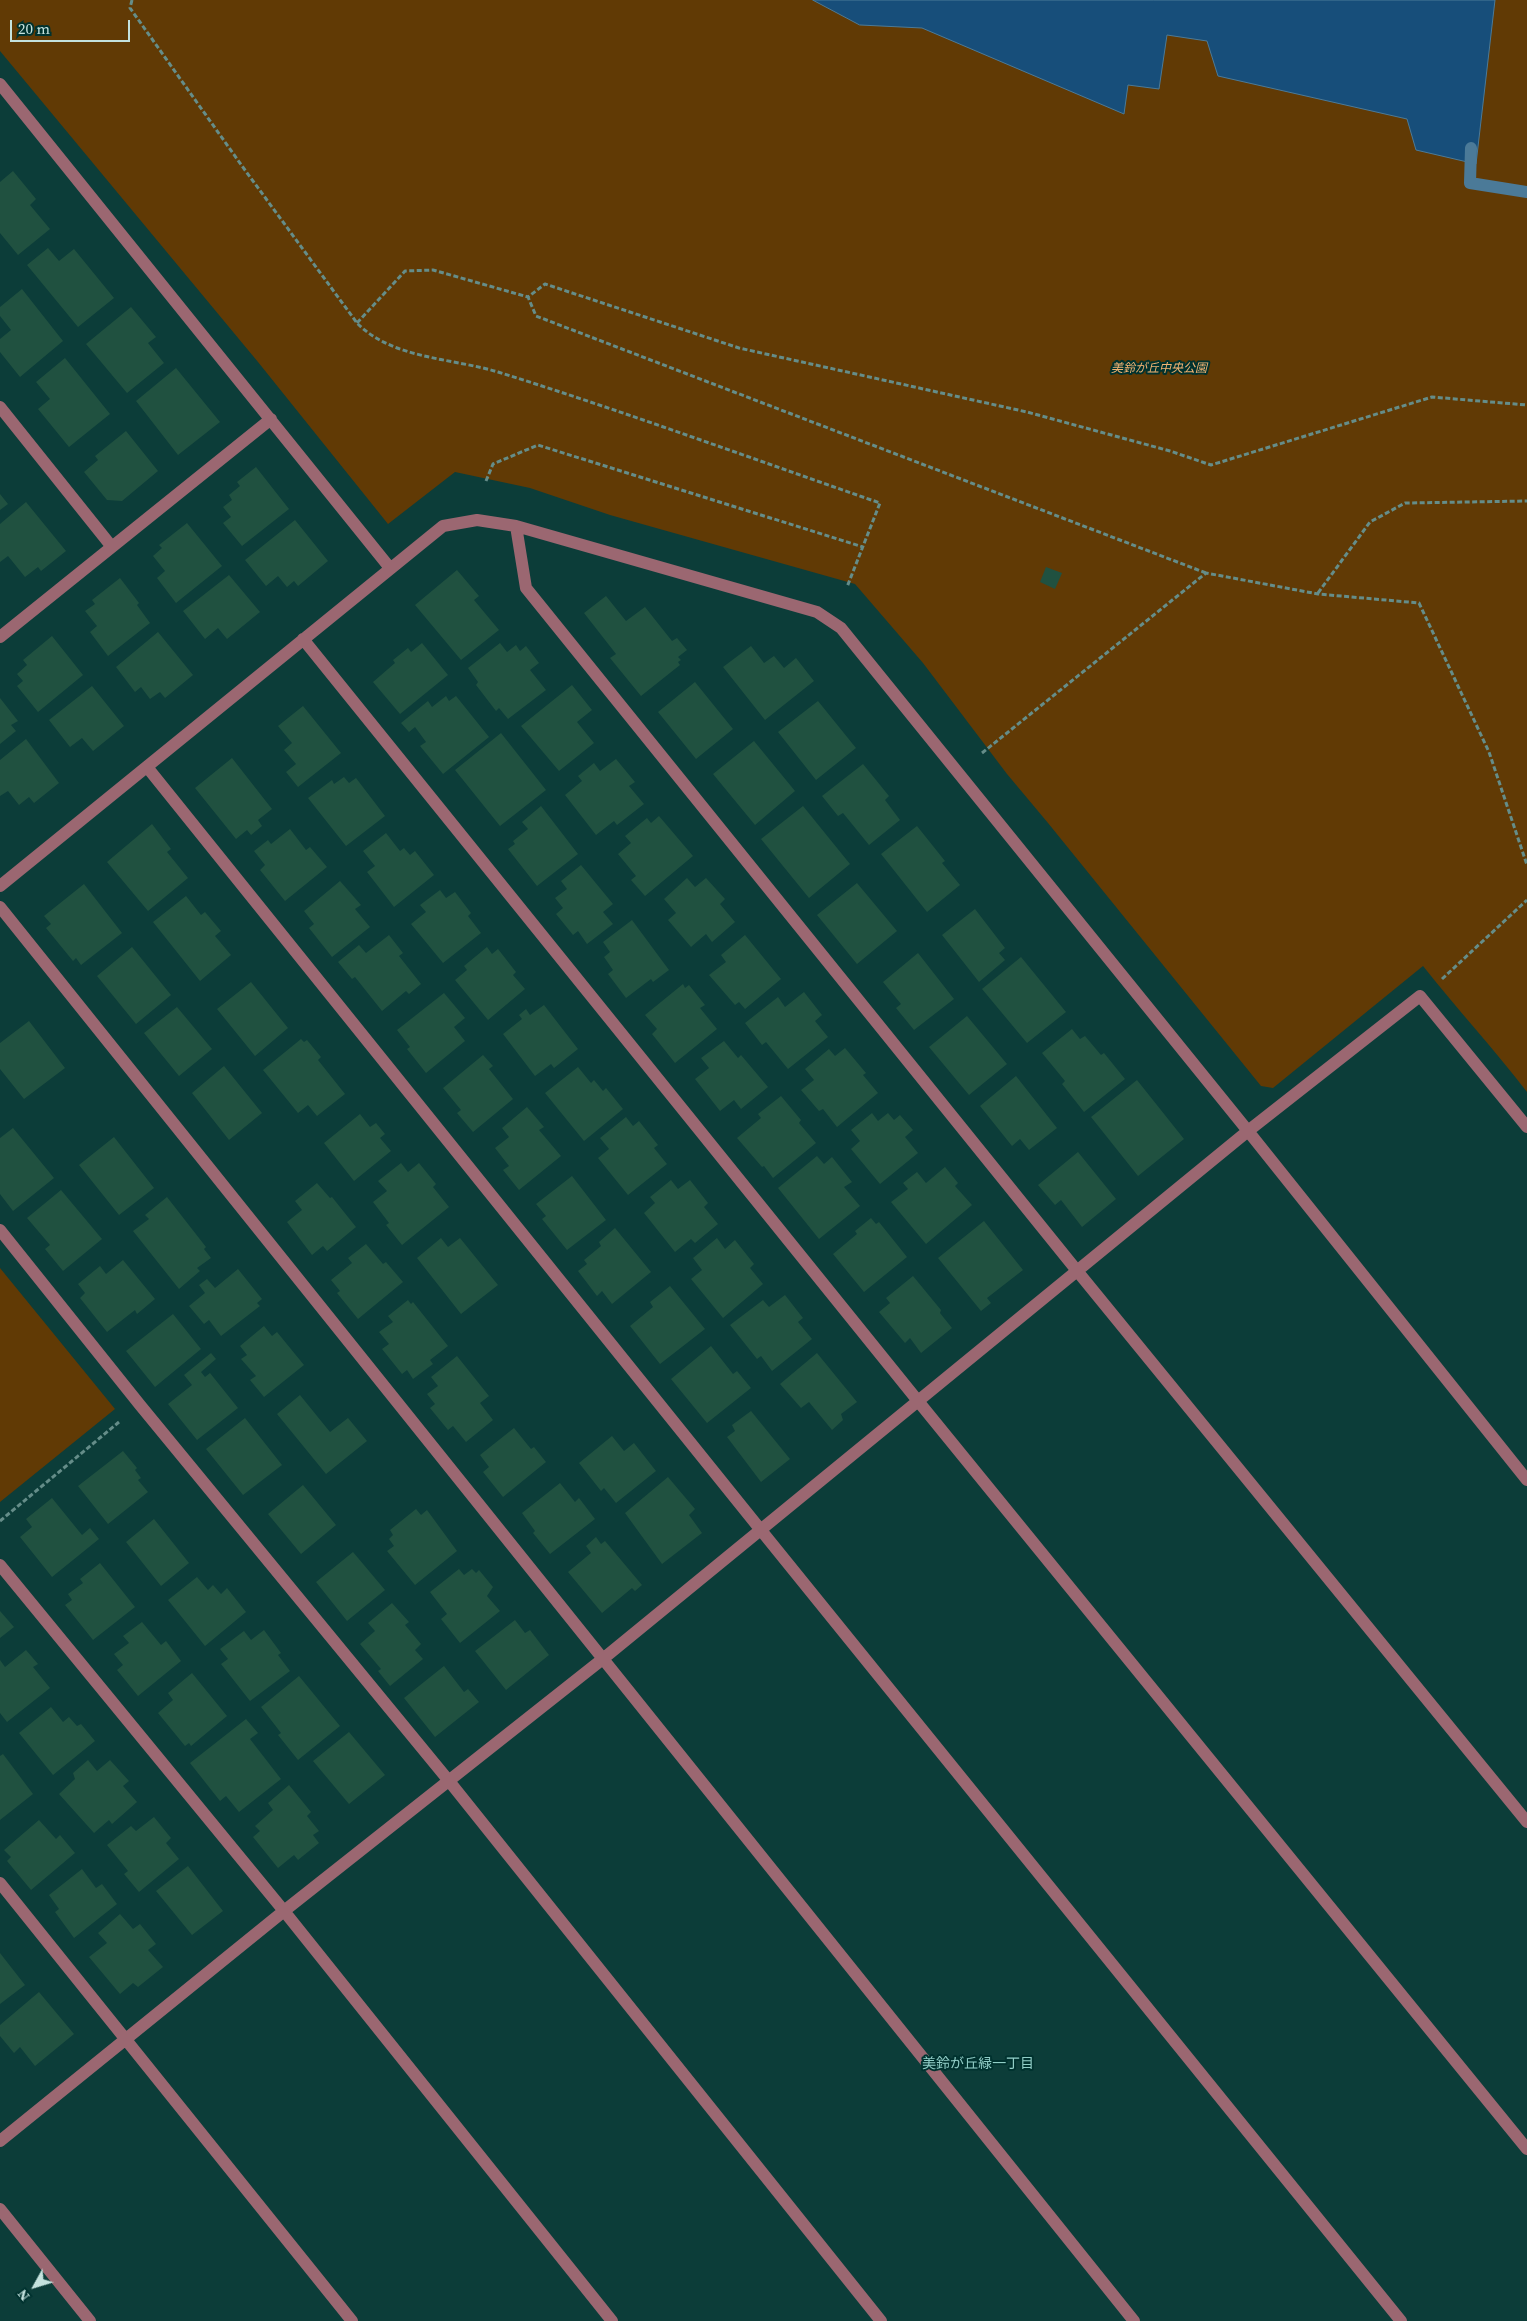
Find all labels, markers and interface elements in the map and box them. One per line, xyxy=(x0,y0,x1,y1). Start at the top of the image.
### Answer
scale bar xyxy=(12,10,132,42)
text: 20 m xyxy=(18,18,50,39)
park label: 美鈴が丘中央公園 xyxy=(1111,362,1207,376)
district label: 美鈴が丘緑一丁目 xyxy=(922,2056,1034,2072)
north arrow xyxy=(10,2261,60,2311)
text: N xyxy=(12,2285,34,2306)

